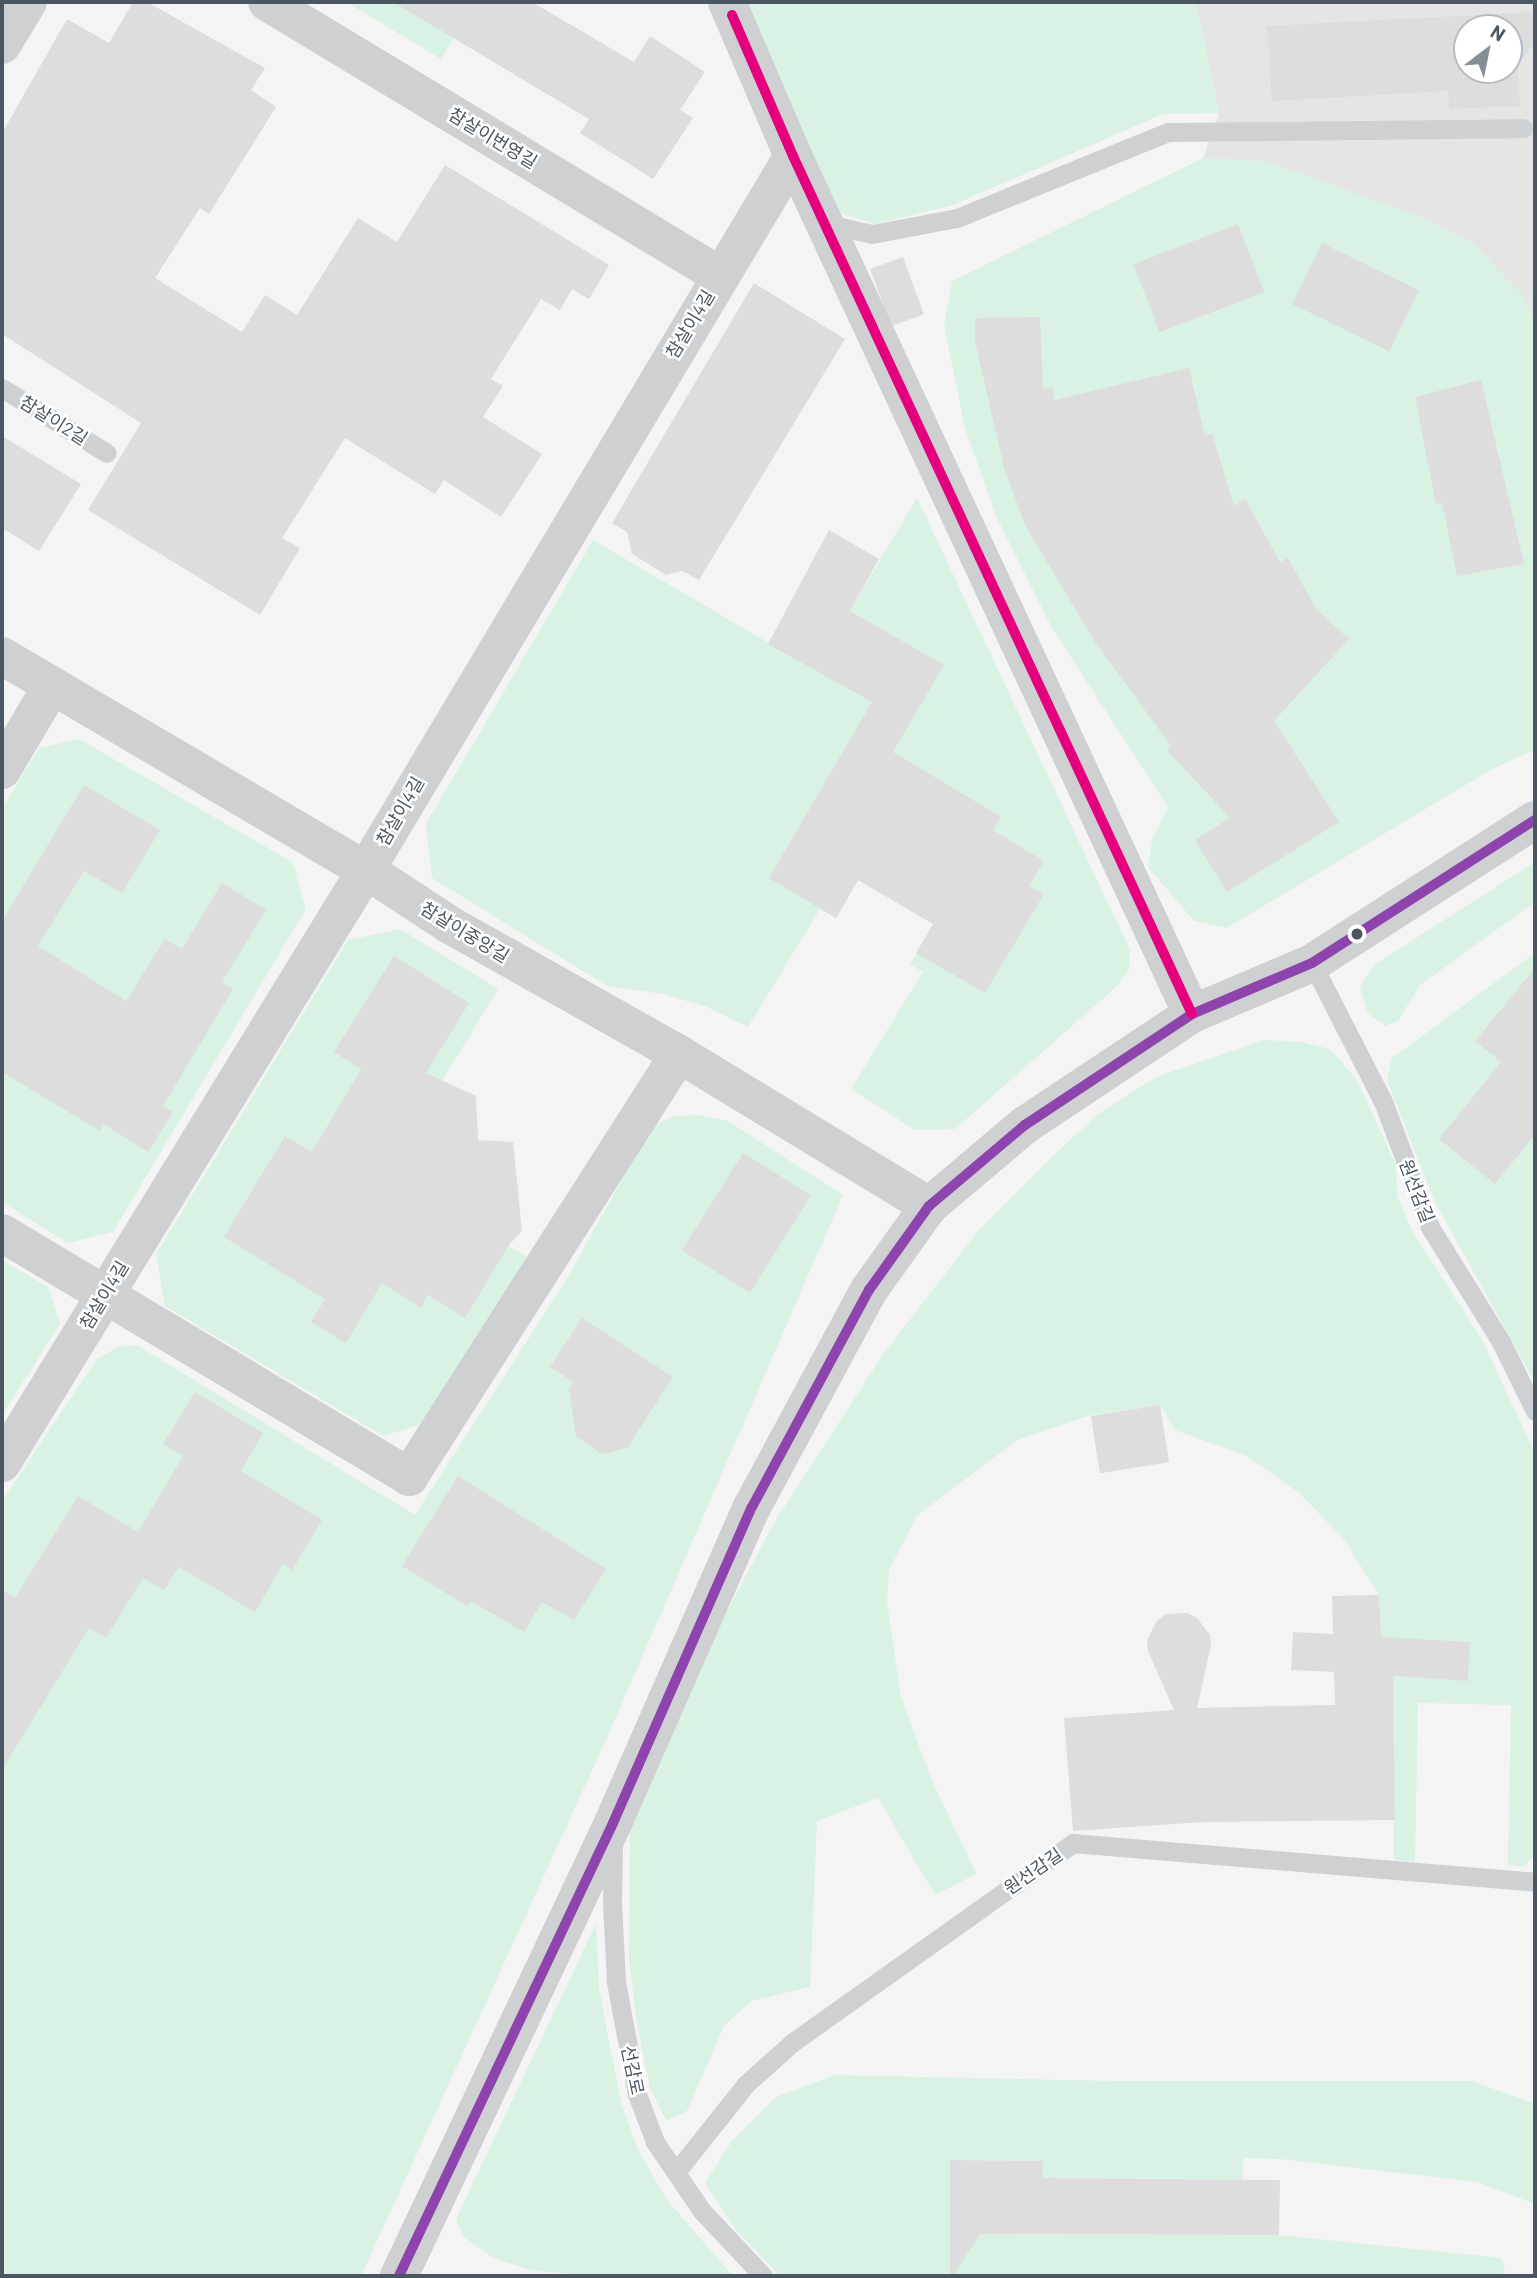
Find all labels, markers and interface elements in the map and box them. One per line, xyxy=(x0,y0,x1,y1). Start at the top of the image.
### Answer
north arrow xyxy=(1453,14,1523,84)
text: N xyxy=(1487,19,1510,46)
street label: 참살이번영길 xyxy=(445,103,541,173)
street label: 참살이4길 xyxy=(661,286,719,362)
street label: 참살이2길 xyxy=(16,391,92,449)
street label: 참살이4길 xyxy=(372,773,428,849)
street label: 참살이중앙길 xyxy=(417,897,513,967)
unlabelled marker xyxy=(1350,927,1364,941)
street label: 원선감길 xyxy=(1395,1156,1439,1226)
street label: 참살이4길 xyxy=(75,1257,133,1333)
street label: 원선감길 xyxy=(1000,1843,1066,1899)
street label: 선감로 xyxy=(617,2043,649,2097)

